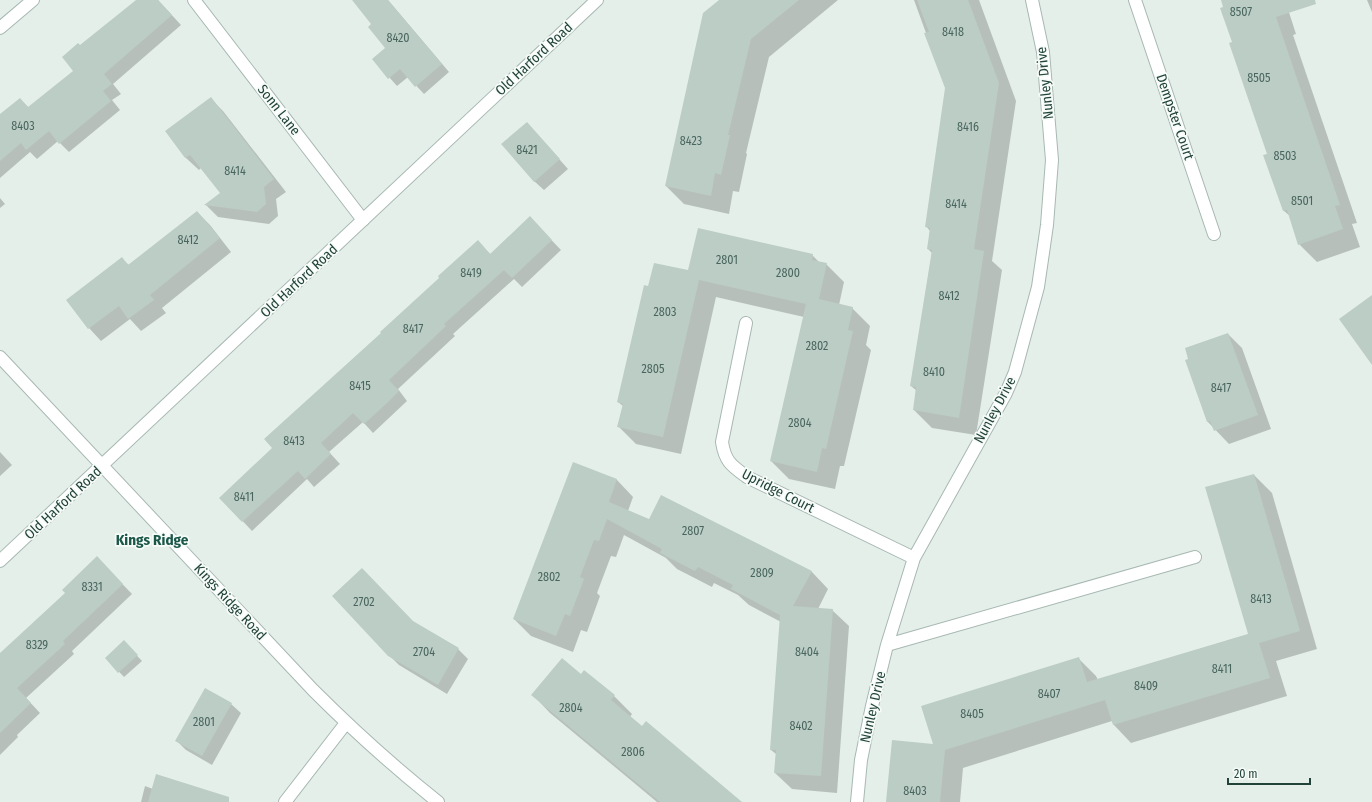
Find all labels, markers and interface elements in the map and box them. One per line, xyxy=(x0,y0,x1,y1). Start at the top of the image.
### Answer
house number: 8507 xyxy=(1230,5,1252,19)
street label: Old Harford Road xyxy=(492,19,576,99)
house number: 8418 xyxy=(942,25,964,39)
house number: 8420 xyxy=(386,31,410,45)
street label: Nunley Drive xyxy=(1033,46,1057,120)
house number: 8505 xyxy=(1247,71,1271,85)
street label: Dempster Court xyxy=(1152,72,1198,163)
street label: Sonn Lane xyxy=(254,81,304,139)
house number: 8403 xyxy=(11,119,35,133)
house number: 8416 xyxy=(957,120,979,134)
house number: 8423 xyxy=(680,134,702,148)
house number: 8421 xyxy=(516,143,538,157)
house number: 8503 xyxy=(1273,149,1297,163)
house number: 8414 xyxy=(224,164,246,178)
house number: 8501 xyxy=(1291,194,1313,208)
house number: 8414 xyxy=(945,197,967,211)
house number: 8412 xyxy=(177,233,199,247)
street label: Old Harford Road xyxy=(257,241,341,321)
house number: 2801 xyxy=(716,253,738,267)
house number: 8419 xyxy=(460,266,482,280)
house number: 2800 xyxy=(776,266,800,280)
house number: 8412 xyxy=(938,289,960,303)
house number: 2803 xyxy=(654,305,676,319)
house number: 8417 xyxy=(403,322,423,336)
house number: 2802 xyxy=(806,339,828,353)
house number: 2805 xyxy=(641,362,665,376)
house number: 8410 xyxy=(923,365,945,379)
street label: Nunley Drive xyxy=(970,374,1020,446)
house number: 8415 xyxy=(349,379,371,393)
house number: 8417 xyxy=(1211,381,1231,395)
house number: 2804 xyxy=(788,416,812,430)
house number: 8413 xyxy=(283,434,305,448)
street label: Old Harford Road xyxy=(21,463,105,543)
street label: Upridge Court xyxy=(739,465,817,517)
house number: 8411 xyxy=(234,490,254,504)
house number: 2807 xyxy=(682,524,704,538)
district label: Kings Ridge xyxy=(116,531,189,549)
street label: Kings Ridge Road xyxy=(190,560,270,644)
house number: 2809 xyxy=(750,566,774,580)
house number: 2802 xyxy=(538,570,560,584)
house number: 8331 xyxy=(81,580,103,594)
house number: 8413 xyxy=(1250,592,1272,606)
house number: 2702 xyxy=(353,595,375,609)
house number: 8329 xyxy=(26,638,48,652)
house number: 2704 xyxy=(413,645,435,659)
house number: 8404 xyxy=(795,645,819,659)
house number: 8411 xyxy=(1212,662,1232,676)
street label: Nunley Drive xyxy=(857,670,889,744)
house number: 8409 xyxy=(1134,679,1158,693)
house number: 8407 xyxy=(1038,687,1060,701)
house number: 2804 xyxy=(559,701,583,715)
house number: 8405 xyxy=(960,707,984,721)
house number: 2801 xyxy=(193,715,215,729)
house number: 8402 xyxy=(789,719,813,733)
house number: 2806 xyxy=(621,745,645,759)
scale bar xyxy=(1228,760,1310,786)
text: 20 m xyxy=(1234,767,1258,781)
house number: 8403 xyxy=(903,784,927,798)

